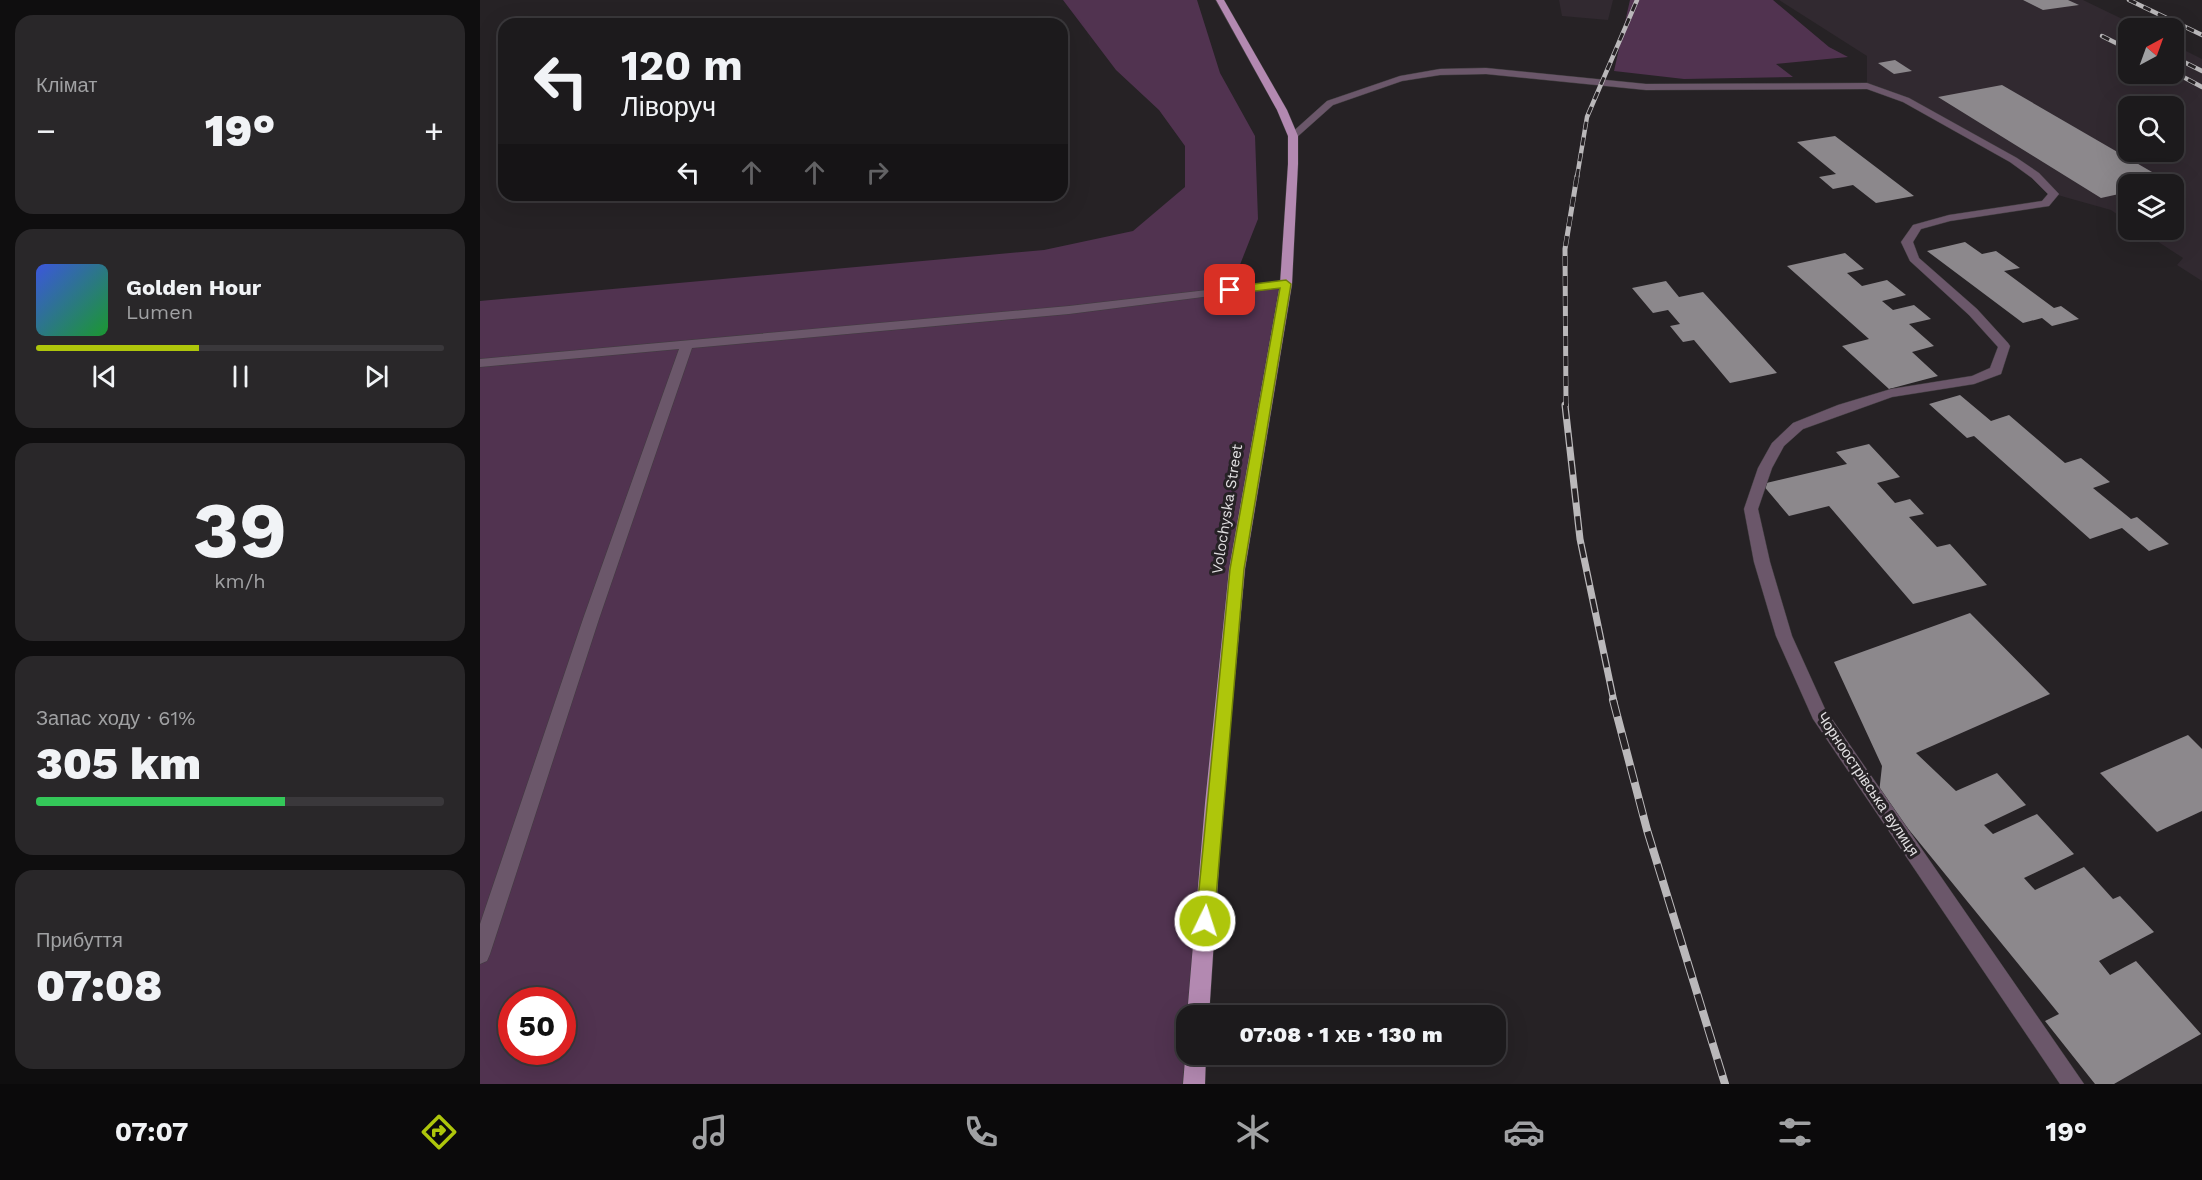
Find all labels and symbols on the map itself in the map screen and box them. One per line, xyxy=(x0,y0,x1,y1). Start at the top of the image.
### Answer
north arrow xyxy=(2118,18,2184,84)
pin xyxy=(1204,264,1255,315)
street label: Volochyska Street xyxy=(1208,442,1246,575)
street label: Чорноострівська вулиця xyxy=(1813,709,1923,859)
position arrow xyxy=(1173,889,1237,953)
speed limit sign: 50 xyxy=(498,987,576,1065)

